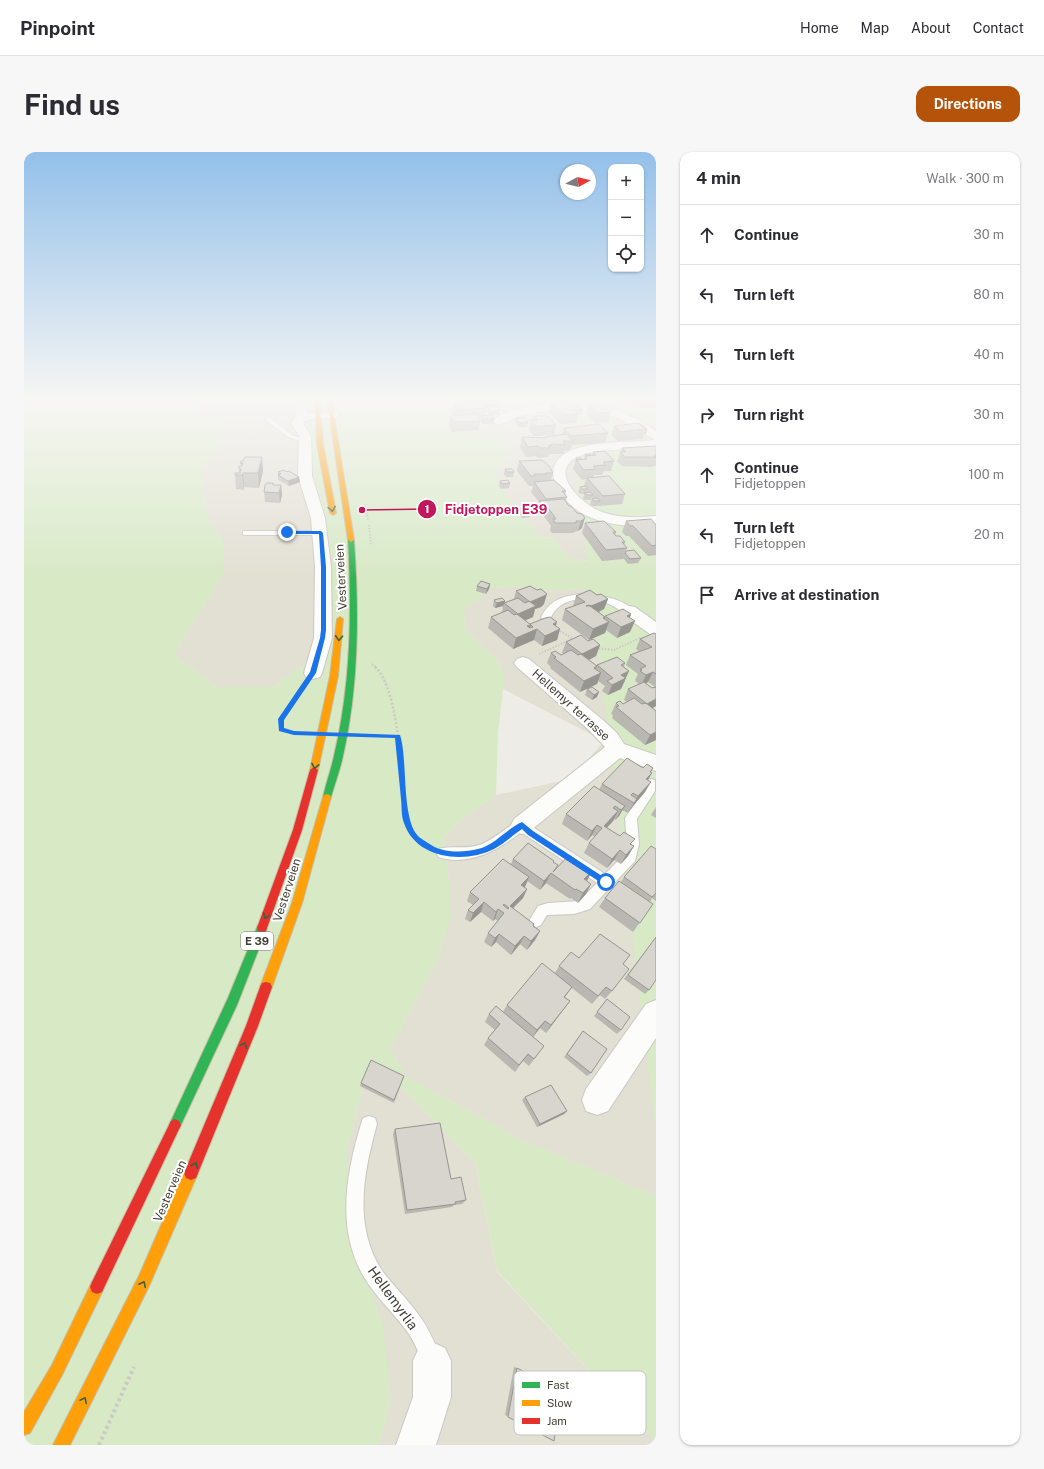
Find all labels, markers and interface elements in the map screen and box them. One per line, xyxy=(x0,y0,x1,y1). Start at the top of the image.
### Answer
text: Pinpoint xyxy=(20,17,95,39)
text: Home xyxy=(800,20,839,36)
text: Map xyxy=(861,20,889,36)
text: About xyxy=(911,20,951,36)
text: Contact xyxy=(973,20,1024,36)
button: Directions xyxy=(916,86,1020,122)
text: Find us xyxy=(24,88,120,121)
north arrow xyxy=(560,164,596,200)
map controls xyxy=(608,164,644,272)
button: + xyxy=(608,164,644,200)
text: 4 min xyxy=(696,168,741,188)
text: Walk · 300 m xyxy=(926,171,1004,186)
button: − xyxy=(608,200,644,236)
icon: ahead xyxy=(696,224,718,246)
text: Continue xyxy=(734,226,799,243)
text: 30 m xyxy=(974,227,1004,242)
button: locate xyxy=(608,236,644,272)
icon: left xyxy=(696,284,718,306)
text: Turn left xyxy=(734,286,795,303)
text: 80 m xyxy=(973,287,1004,302)
icon: left xyxy=(696,344,718,366)
text: Turn left xyxy=(734,346,795,363)
text: 40 m xyxy=(973,347,1004,362)
icon: right xyxy=(696,404,718,426)
text: Turn right xyxy=(734,406,804,423)
text: 30 m xyxy=(974,407,1004,422)
text: Continue xyxy=(734,459,799,476)
icon: ahead xyxy=(696,464,718,486)
text: 100 m xyxy=(968,467,1004,482)
text: Fidjetoppen xyxy=(734,476,806,491)
callout: Fidjetoppen E39 xyxy=(417,497,555,522)
text: 1 xyxy=(424,502,430,516)
text: Fidjetoppen E39 xyxy=(445,502,547,517)
one-way arrow xyxy=(328,506,336,512)
text: Turn left xyxy=(734,519,795,536)
route end xyxy=(278,523,296,541)
icon: left xyxy=(696,524,718,546)
text: 20 m xyxy=(974,527,1004,542)
text: Fidjetoppen xyxy=(734,536,806,551)
street label: Vesterveien xyxy=(332,544,350,610)
icon: arrive xyxy=(696,584,718,606)
text: Arrive at destination xyxy=(734,586,879,603)
one-way arrow xyxy=(335,635,343,641)
street label: Hellemyr terrasse xyxy=(529,666,613,744)
one-way arrow xyxy=(312,763,320,769)
street label: Vesterveien xyxy=(270,856,304,923)
route start xyxy=(597,873,615,891)
one-way arrow xyxy=(263,911,271,919)
road number: E 39 xyxy=(241,932,273,950)
one-way arrow xyxy=(240,1041,248,1048)
street label: Vesterveien xyxy=(151,1158,189,1224)
one-way arrow xyxy=(190,1161,198,1168)
street label: Hellemyrlia xyxy=(365,1263,421,1333)
one-way arrow xyxy=(138,1281,146,1288)
legend xyxy=(514,1371,646,1435)
text: Fast xyxy=(547,1379,569,1391)
one-way arrow xyxy=(80,1397,87,1404)
text: Slow xyxy=(547,1397,573,1409)
text: Jam xyxy=(547,1415,567,1427)

